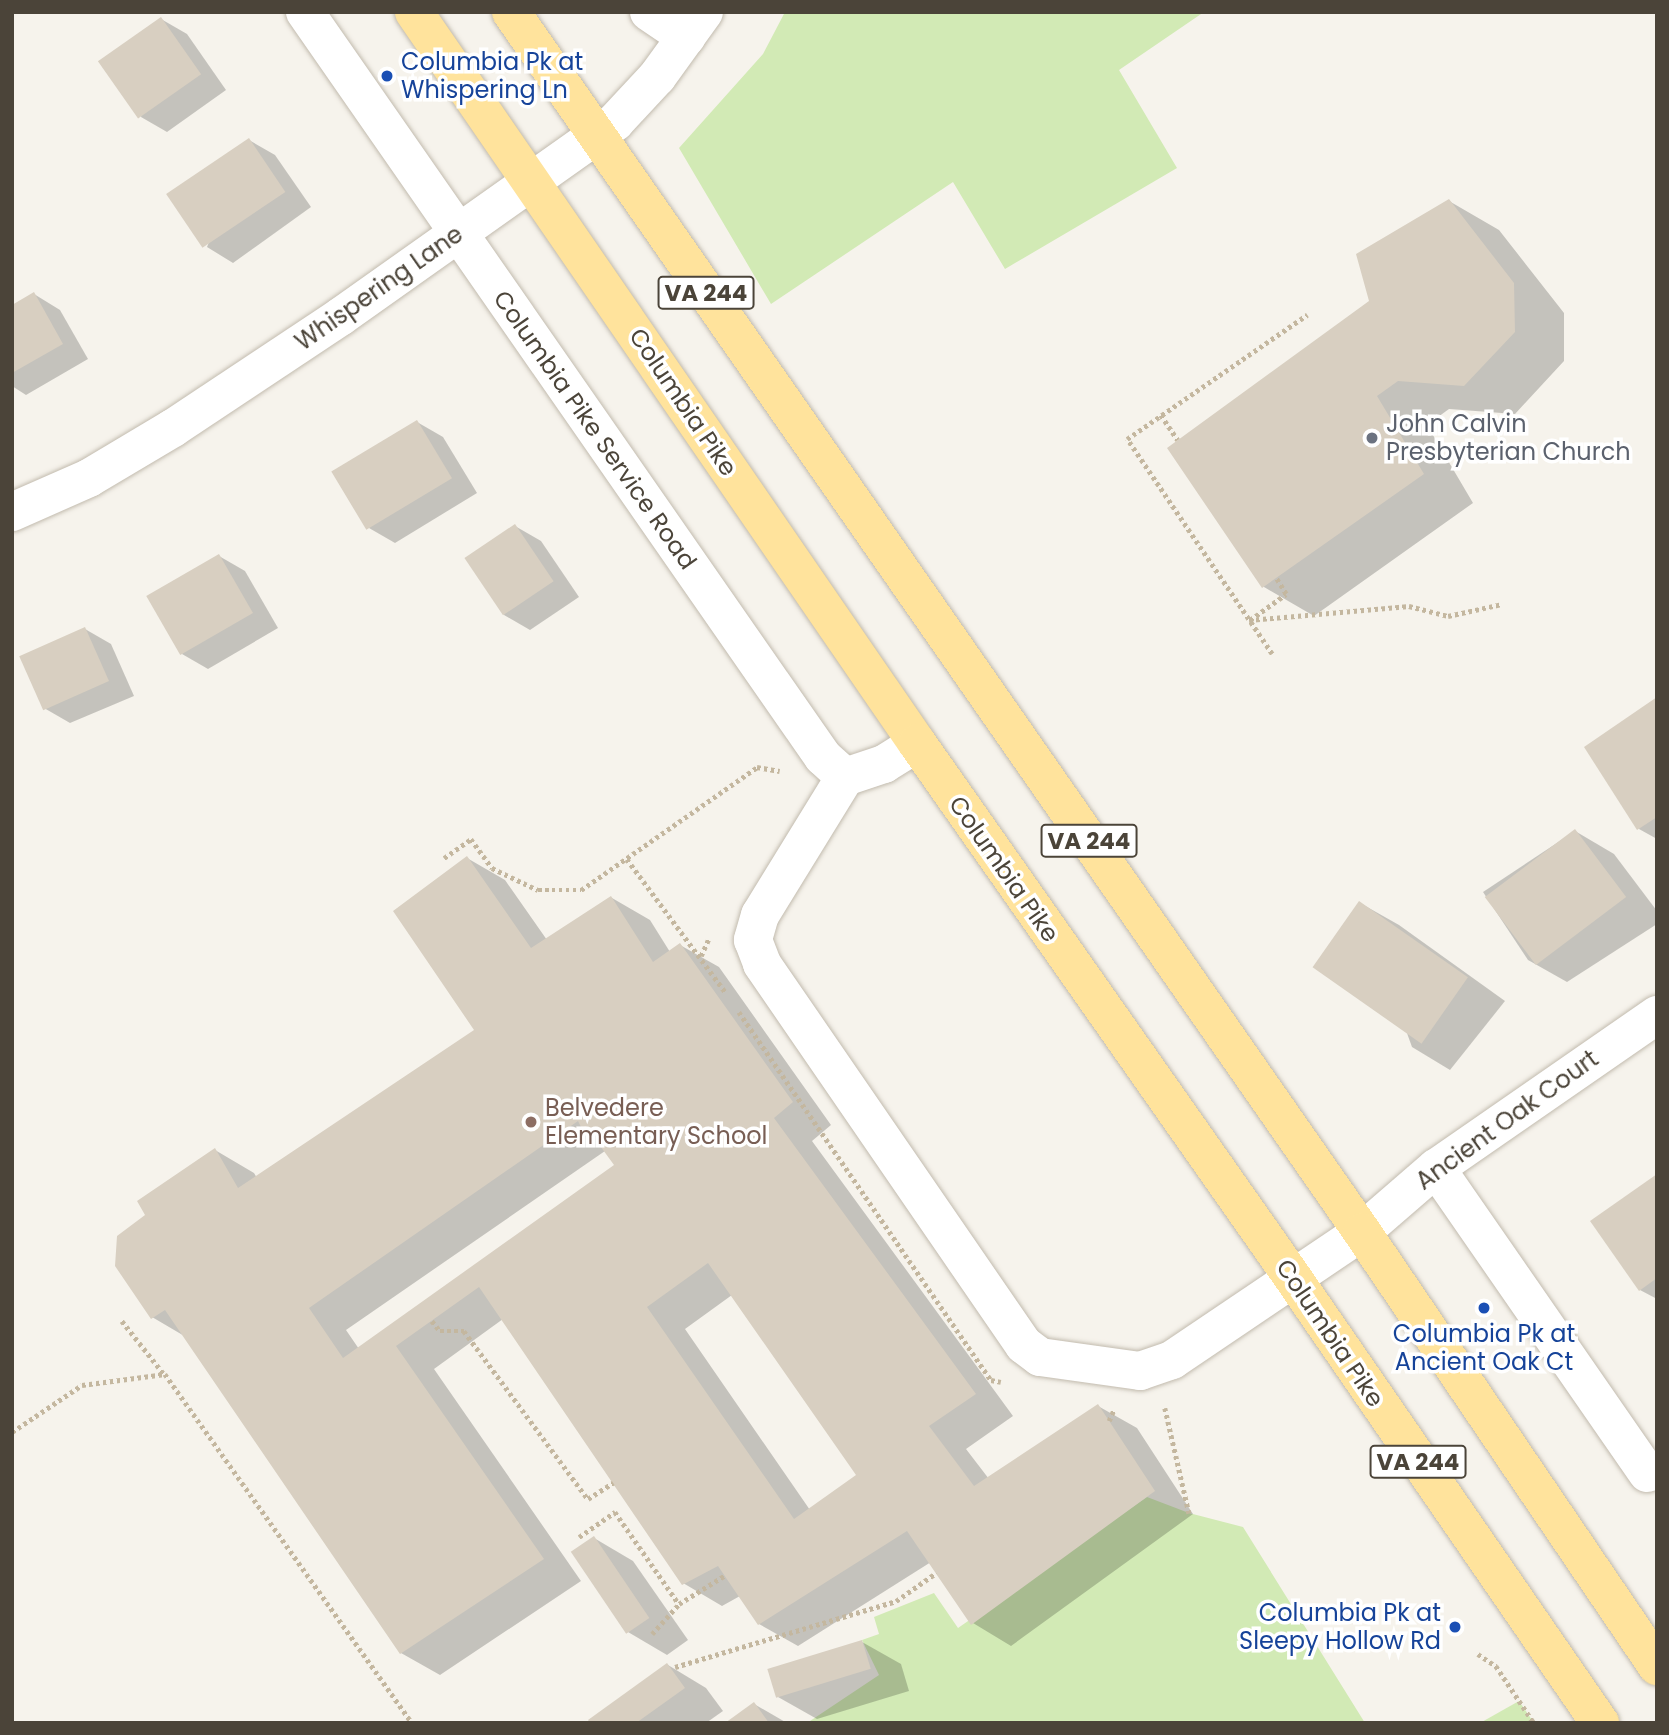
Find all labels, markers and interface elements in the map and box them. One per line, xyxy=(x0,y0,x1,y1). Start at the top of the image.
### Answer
place label: Columbia Pk at Whispering Ln xyxy=(401,48,583,104)
marker: Columbia Pk at Whispering Ln xyxy=(379,68,395,84)
street label: Whispering Lane xyxy=(290,219,468,357)
road number: VA 244 xyxy=(657,274,755,312)
street label: Columbia Pike Service Road xyxy=(488,285,702,575)
street label: Columbia Pike xyxy=(623,323,743,481)
place label: John Calvin Presbyterian Church xyxy=(1386,410,1631,466)
marker: John Calvin Presbyterian Church xyxy=(1364,430,1380,446)
street label: Columbia Pike xyxy=(943,790,1065,948)
road number: VA 244 xyxy=(1040,821,1138,860)
street label: Ancient Oak Court xyxy=(1410,1044,1604,1196)
place label: Belvedere Elementary School xyxy=(545,1094,768,1150)
marker: Belvedere Elementary School xyxy=(523,1114,539,1130)
street label: Columbia Pike xyxy=(1270,1254,1390,1412)
marker: Columbia Pk at Ancient Oak Ct xyxy=(1476,1300,1492,1316)
place label: Columbia Pk at Ancient Oak Ct xyxy=(1393,1320,1575,1376)
road number: VA 244 xyxy=(1369,1442,1467,1482)
place label: Columbia Pk at Sleepy Hollow Rd xyxy=(1239,1599,1441,1655)
marker: Columbia Pk at Sleepy Hollow Rd xyxy=(1447,1619,1463,1635)

